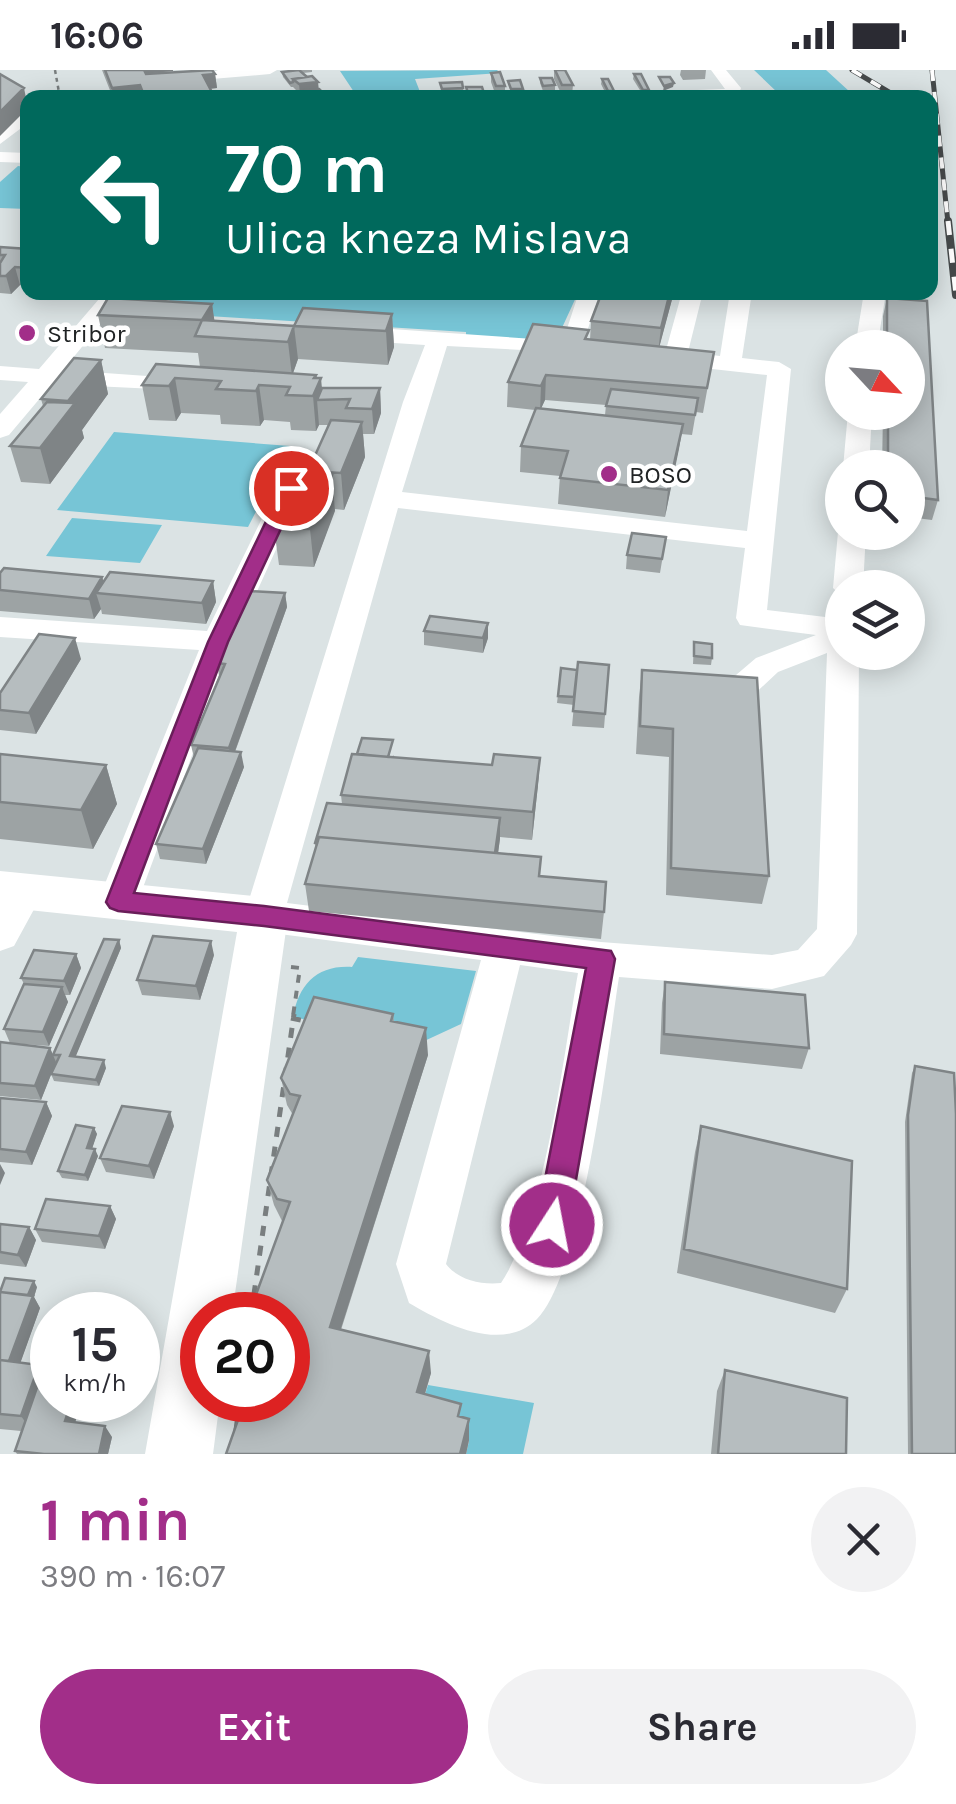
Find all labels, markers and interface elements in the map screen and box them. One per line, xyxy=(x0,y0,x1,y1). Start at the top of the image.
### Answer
text: 16:06 xyxy=(50,13,144,58)
text: 70 m xyxy=(225,128,388,210)
icon: left xyxy=(60,130,190,260)
text: Ulica kneza Mislava xyxy=(225,212,631,264)
place label: Stribor xyxy=(47,319,126,348)
marker: Stribor xyxy=(16,322,38,344)
north arrow xyxy=(825,330,925,430)
map controls xyxy=(825,330,925,670)
pin xyxy=(249,446,334,531)
button: search xyxy=(825,450,925,550)
place label: BOSO xyxy=(629,460,692,489)
icon: arrive xyxy=(264,461,319,516)
marker: BOSO xyxy=(598,463,620,485)
button: layers xyxy=(825,570,925,670)
position arrow xyxy=(500,1173,604,1277)
speed limit sign: 20 xyxy=(180,1292,310,1422)
text: 15 xyxy=(72,1315,118,1374)
text: km/h xyxy=(63,1368,127,1397)
text: 1 min xyxy=(40,1485,191,1555)
button: close xyxy=(811,1487,916,1592)
text: 390 m · 16:07 xyxy=(40,1558,225,1595)
button: Exit xyxy=(40,1669,468,1784)
button: Share xyxy=(488,1669,916,1784)

